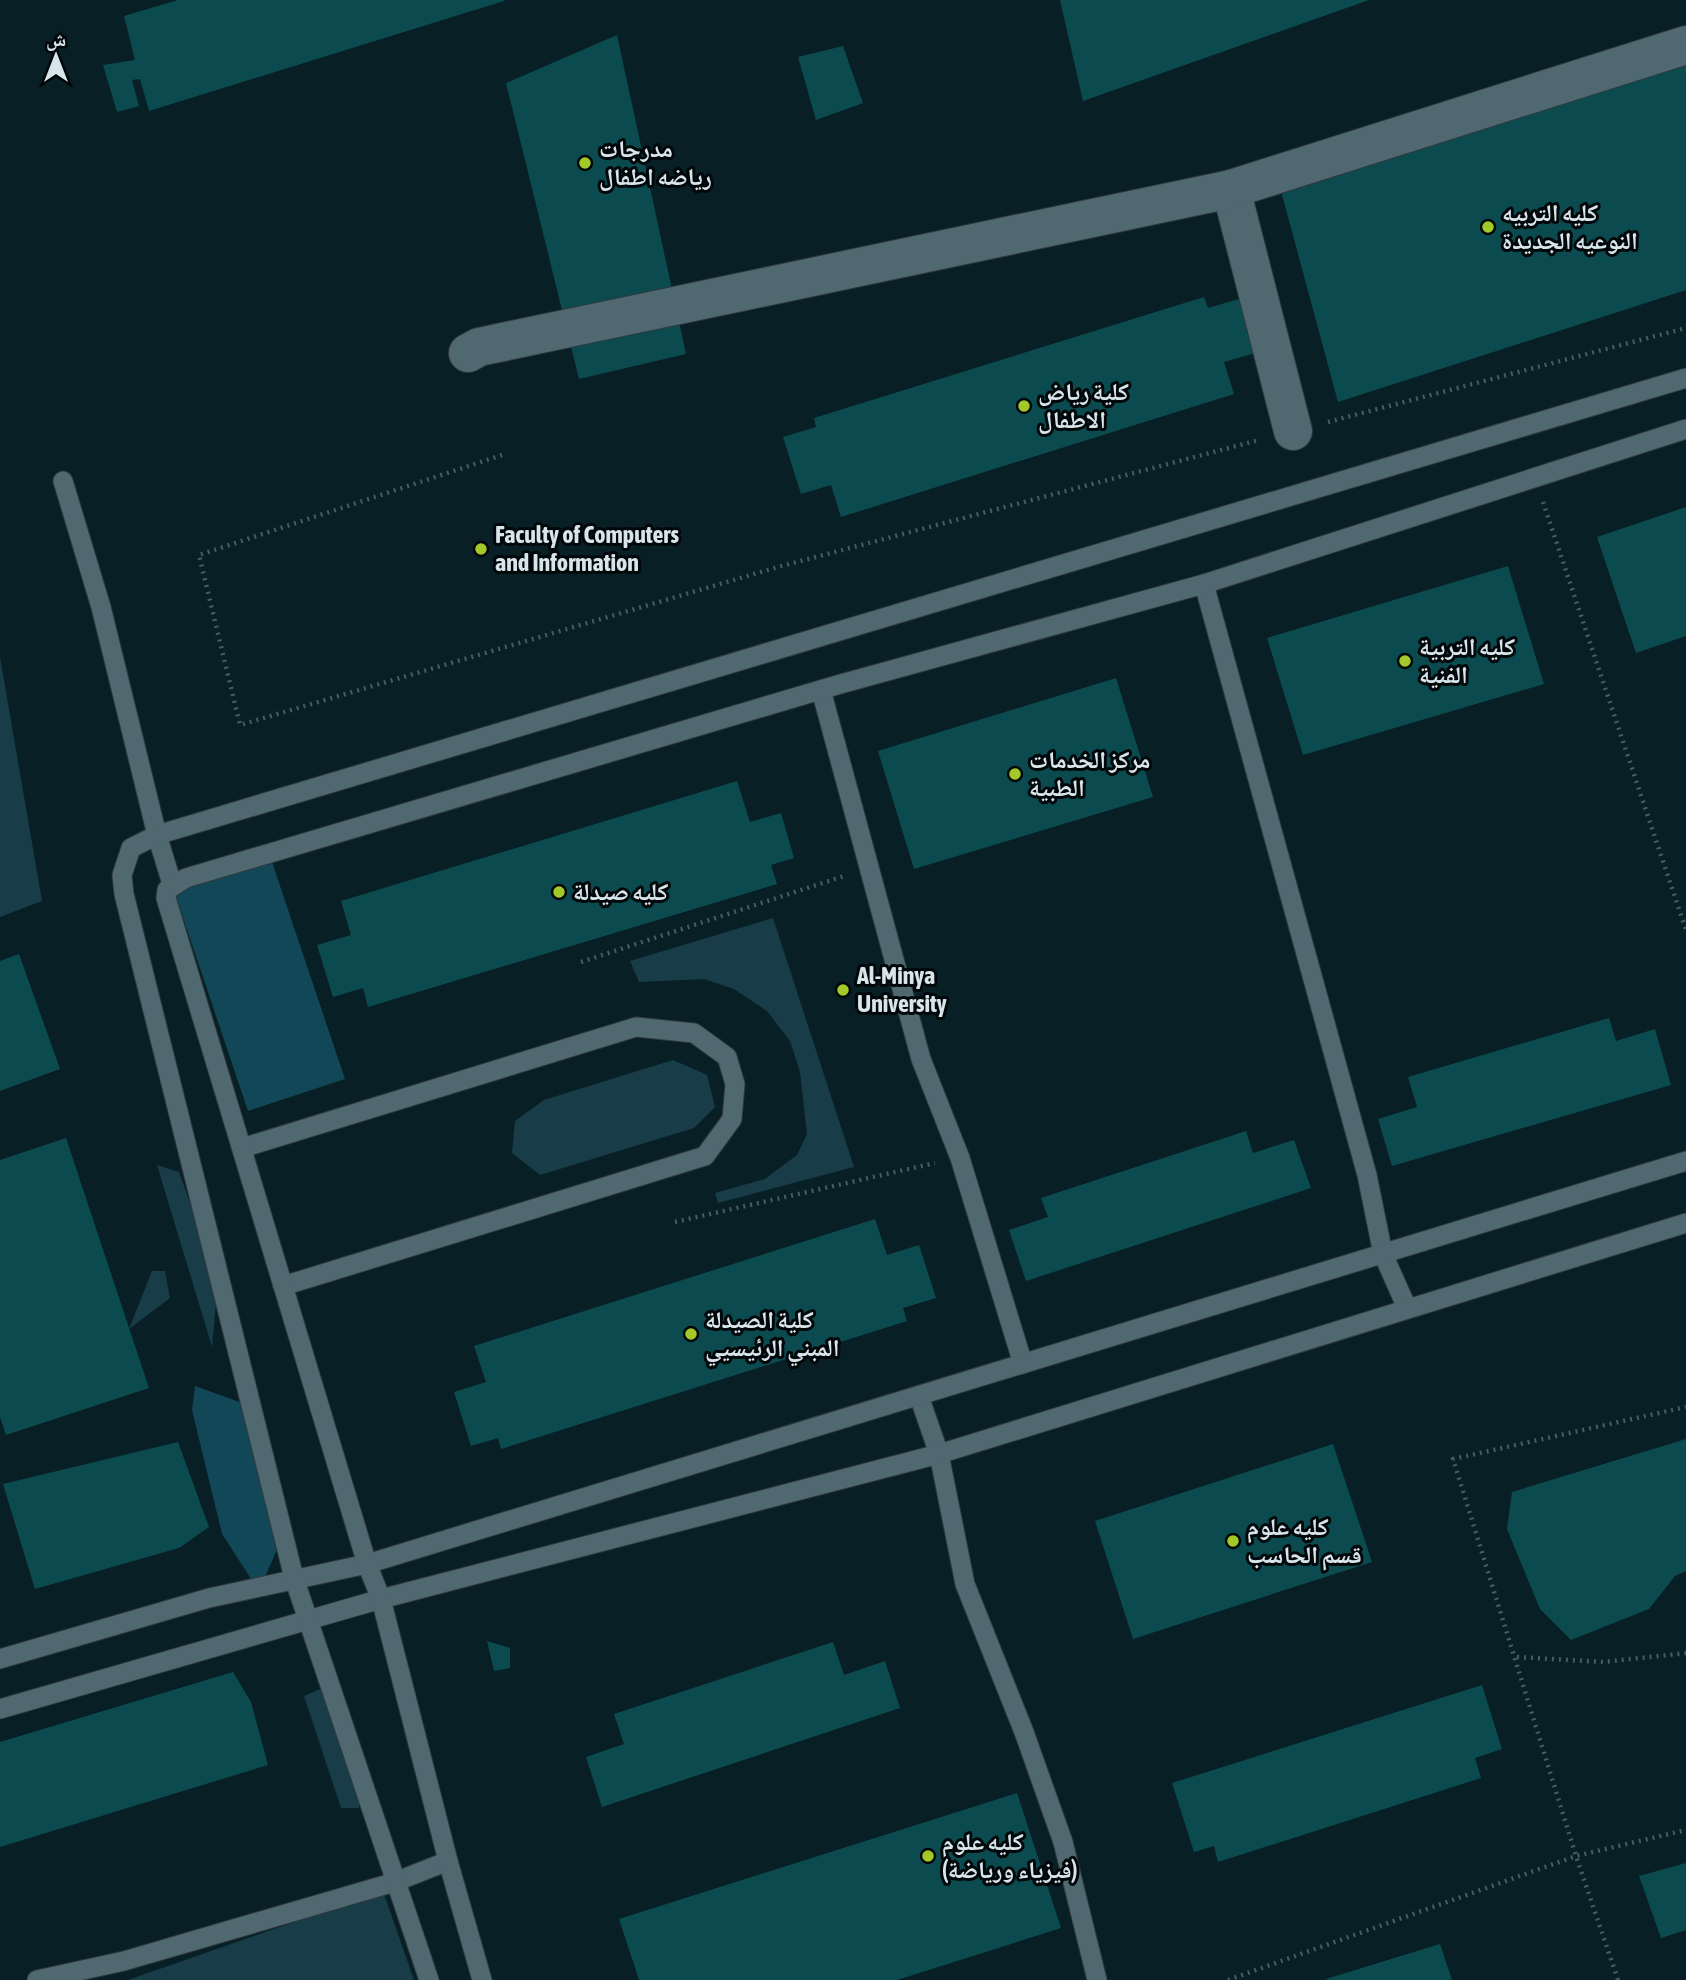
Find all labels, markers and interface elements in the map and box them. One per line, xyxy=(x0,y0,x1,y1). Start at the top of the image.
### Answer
north arrow xyxy=(21,21,91,91)
text: ش xyxy=(46,28,66,51)
place label: مدرجات رياضه اطفال xyxy=(599,135,712,191)
marker: مدرجات رياضه اطفال xyxy=(577,155,593,171)
place label: كليه التربيه النوعيه الجديدة xyxy=(1502,199,1638,255)
marker: كليه التربيه النوعيه الجديدة xyxy=(1480,219,1496,235)
place label: كلية رياض الاطفال xyxy=(1038,378,1129,434)
marker: كلية رياض الاطفال xyxy=(1016,398,1032,414)
place label: Faculty of Computers and Information xyxy=(495,521,679,576)
marker: Faculty of Computers and Information xyxy=(473,541,489,557)
place label: كليه التربية الفنية xyxy=(1419,633,1516,689)
marker: كليه التربية الفنية xyxy=(1397,653,1413,669)
place label: مركز الخدمات الطبية xyxy=(1029,746,1150,802)
marker: مركز الخدمات الطبية xyxy=(1007,766,1023,782)
place label: كليه صيدلة xyxy=(573,878,669,906)
marker: كليه صيدلة xyxy=(551,884,567,900)
place label: Al-Minya University xyxy=(856,962,947,1017)
marker: Al-Minya University xyxy=(835,982,851,998)
place label: كلية الصيدلة المبني الرئيسيي xyxy=(705,1306,839,1367)
marker: كلية الصيدلة المبني الرئيسيي xyxy=(683,1326,699,1342)
place label: كليه علوم قسم الحاسب xyxy=(1247,1513,1362,1571)
marker: كليه علوم قسم الحاسب xyxy=(1225,1533,1241,1549)
place label: كليه علوم (فيزياء ورياضة) xyxy=(942,1828,1078,1884)
marker: كليه علوم (فيزياء ورياضة) xyxy=(920,1848,936,1864)

